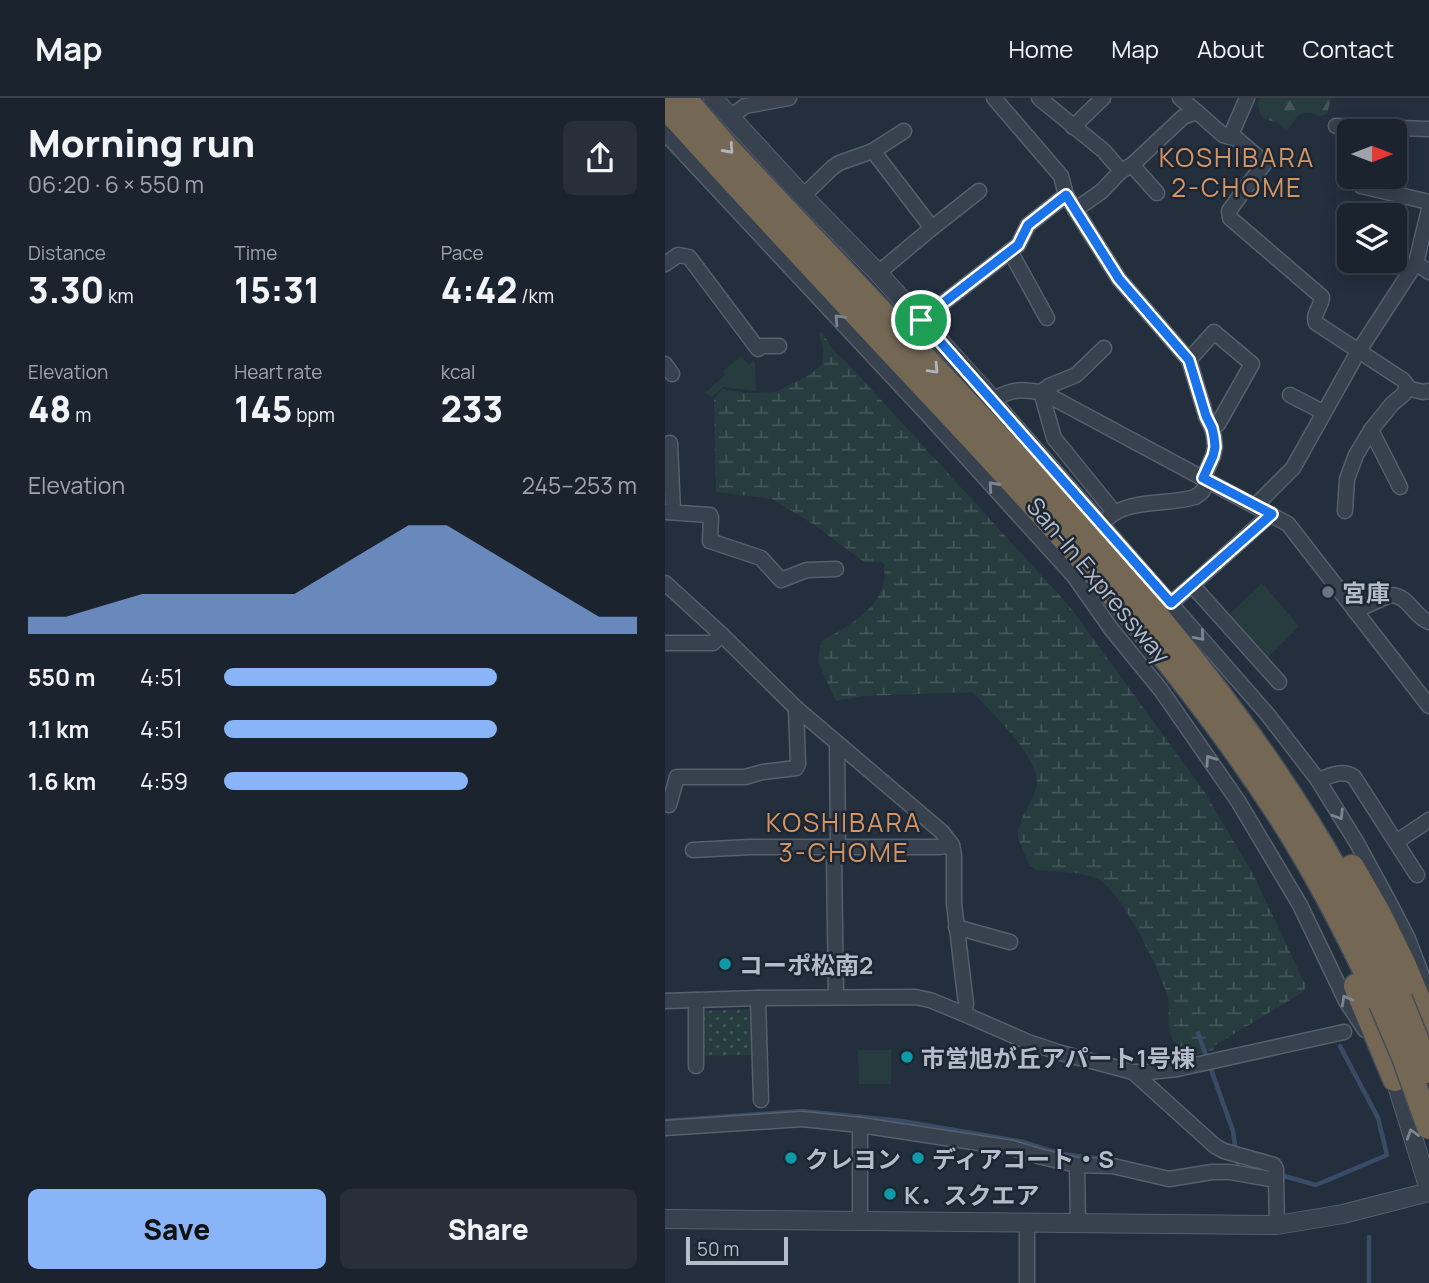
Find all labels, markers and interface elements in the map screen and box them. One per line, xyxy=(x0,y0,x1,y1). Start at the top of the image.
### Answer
text: Map xyxy=(35,26,103,71)
text: Home xyxy=(1008,32,1073,65)
text: Map xyxy=(1111,32,1159,65)
text: About xyxy=(1197,32,1265,65)
text: Contact xyxy=(1303,32,1394,65)
text: Morning run xyxy=(28,116,255,168)
north arrow xyxy=(1337,119,1407,189)
map controls xyxy=(1337,119,1407,273)
button: share xyxy=(563,121,637,195)
district label: KOSHIBARA 2-CHOME xyxy=(1159,139,1315,205)
one-way arrow xyxy=(720,141,733,154)
text: 06:20 · 6 × 550 m xyxy=(28,168,204,200)
button: layers xyxy=(1337,203,1407,273)
text: Distance xyxy=(28,240,106,266)
text: Time xyxy=(234,240,277,266)
text: Pace xyxy=(441,240,484,266)
text: 3.30 xyxy=(28,266,104,314)
text: 15:31 xyxy=(234,266,320,314)
text: 4:42 xyxy=(441,266,517,314)
text: km xyxy=(104,283,134,309)
text: /km xyxy=(517,283,554,309)
pin xyxy=(891,290,951,350)
icon: arrive xyxy=(902,301,940,339)
one-way arrow xyxy=(834,314,847,327)
text: Elevation xyxy=(28,359,108,385)
text: Heart rate xyxy=(234,359,322,385)
text: kcal xyxy=(441,359,475,385)
one-way arrow xyxy=(926,361,939,374)
text: 48 xyxy=(28,385,71,433)
text: 145 xyxy=(234,385,292,433)
text: 233 xyxy=(441,385,503,433)
text: m xyxy=(71,402,91,428)
text: bpm xyxy=(292,402,335,428)
text: Elevation xyxy=(28,469,125,501)
text: 245–253 m xyxy=(522,469,637,501)
one-way arrow xyxy=(988,481,1001,494)
street label: San-In Expressway xyxy=(1020,490,1179,670)
place label: 宮庫 xyxy=(1342,576,1390,609)
marker: 宮庫 xyxy=(1320,584,1336,600)
one-way arrow xyxy=(1192,628,1204,641)
text: 550 m xyxy=(28,661,95,693)
text: 4:51 xyxy=(140,661,183,693)
text: 1.1 km xyxy=(28,713,89,745)
text: 4:51 xyxy=(140,713,183,745)
one-way arrow xyxy=(1206,755,1218,768)
text: 1.6 km xyxy=(28,765,96,797)
text: 4:59 xyxy=(140,765,188,797)
district label: KOSHIBARA 3-CHOME xyxy=(766,804,922,870)
one-way arrow xyxy=(1331,808,1344,821)
place label: コーポ松南2 xyxy=(739,948,873,981)
marker: コーポ松南2 xyxy=(717,956,733,972)
one-way arrow xyxy=(1341,995,1355,1007)
place label: 市営旭が丘アパート1号棟 xyxy=(921,1041,1195,1074)
marker: 市営旭が丘アパート1号棟 xyxy=(899,1049,915,1065)
one-way arrow xyxy=(1405,1128,1420,1140)
place label: クレヨン xyxy=(805,1142,901,1175)
place label: ディアコート・S xyxy=(932,1142,1114,1175)
marker: クレヨン xyxy=(783,1150,799,1166)
marker: ディアコート・S xyxy=(910,1150,926,1166)
place label: K．スクエア xyxy=(904,1178,1040,1211)
marker: K．スクエア xyxy=(882,1186,898,1202)
button: Save xyxy=(28,1189,326,1269)
button: Share xyxy=(340,1189,637,1269)
scale bar xyxy=(686,1234,787,1266)
text: 50 m xyxy=(697,1236,739,1262)

